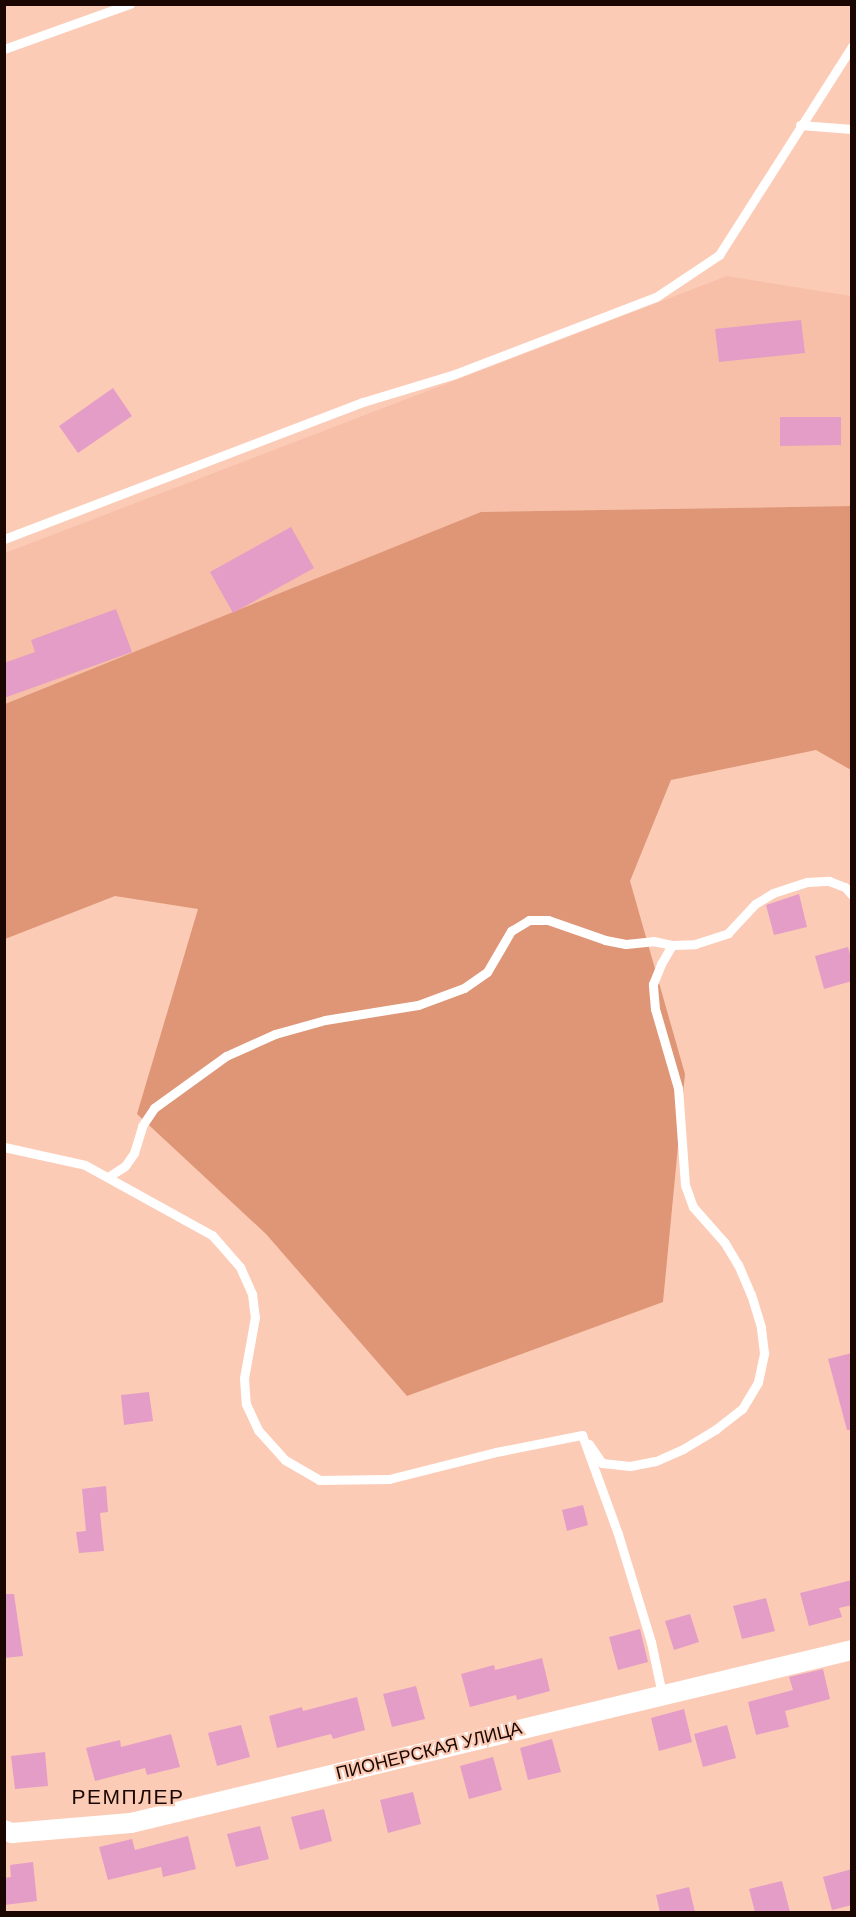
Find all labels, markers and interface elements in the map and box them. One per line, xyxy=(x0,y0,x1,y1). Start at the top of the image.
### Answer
street label: ПИОНЕРСКАЯ УЛИЦА xyxy=(334,1717,524,1785)
district label: РЕМПЛЕР xyxy=(72,1784,184,1810)

